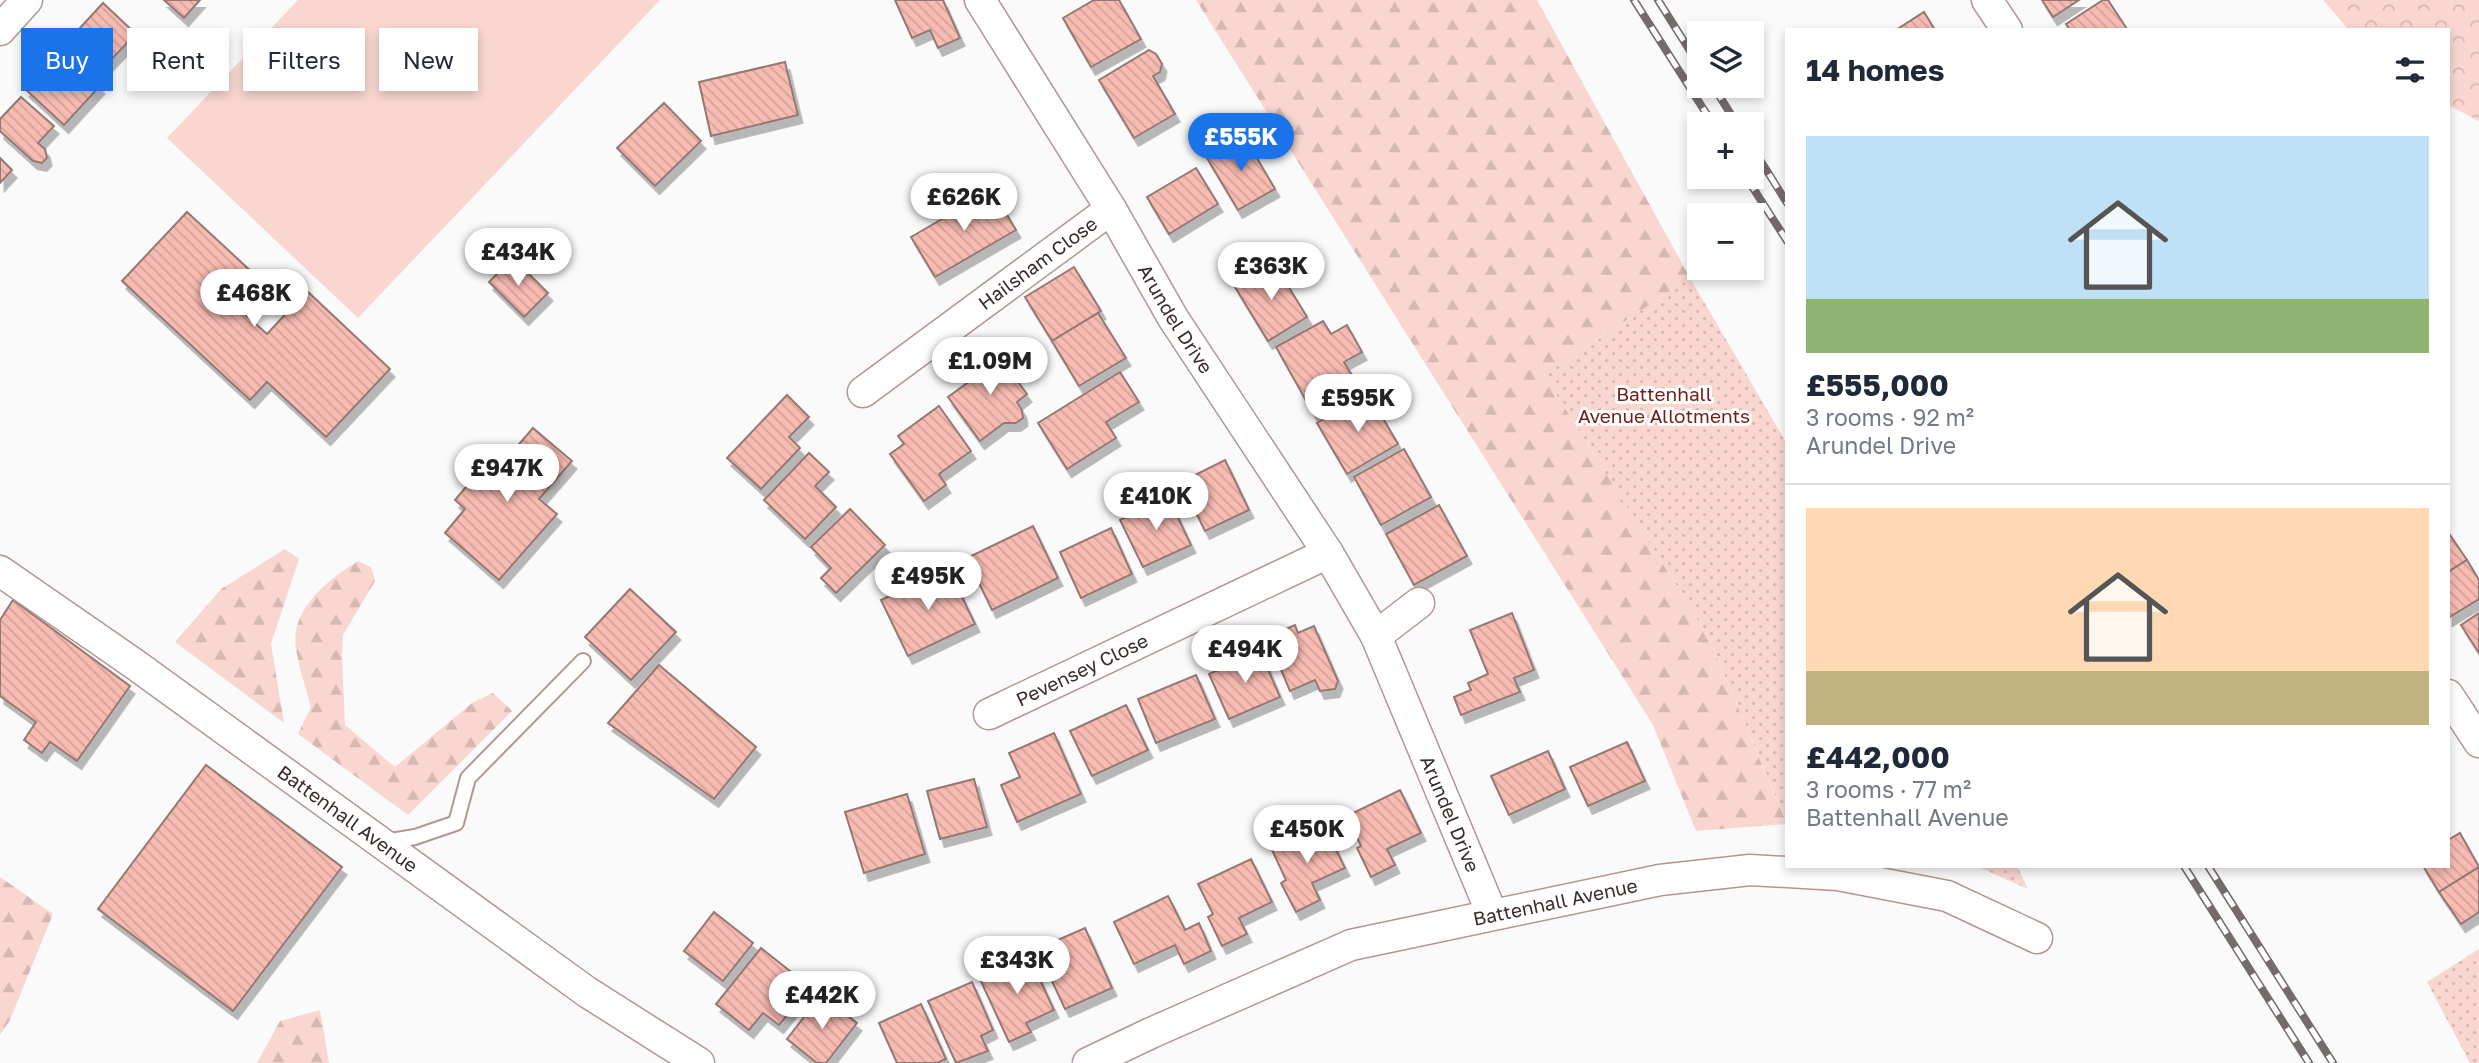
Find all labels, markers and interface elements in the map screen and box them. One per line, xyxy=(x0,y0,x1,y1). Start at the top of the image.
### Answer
map controls xyxy=(1687,21,1764,280)
button: layers xyxy=(1687,21,1764,98)
chip: Buy xyxy=(21,28,113,91)
chip: Rent xyxy=(127,28,229,91)
chip: Filters xyxy=(243,28,365,91)
chip: New xyxy=(379,28,478,91)
icon: filters xyxy=(2391,51,2429,89)
text: 14 homes xyxy=(1806,52,1945,88)
button: + xyxy=(1687,112,1764,189)
pin: £555K xyxy=(1192,114,1290,173)
text: £555K xyxy=(1204,122,1278,150)
pin: £626K xyxy=(915,174,1013,233)
text: £626K xyxy=(926,182,1002,210)
icon: home xyxy=(2055,182,2181,308)
button: − xyxy=(1687,203,1764,280)
street label: Hailsham Close xyxy=(973,211,1101,314)
pin: £434K xyxy=(469,229,567,288)
text: £434K xyxy=(481,237,555,265)
pin: £363K xyxy=(1222,243,1320,302)
text: £363K xyxy=(1234,251,1308,279)
street label: Arundel Drive xyxy=(1134,260,1218,377)
pin: £468K xyxy=(205,270,303,329)
text: £468K xyxy=(216,278,292,306)
pin: £1.09M xyxy=(933,338,1047,397)
text: £1.09M xyxy=(948,346,1032,374)
text: £555,000 xyxy=(1806,367,1949,403)
pin: £595K xyxy=(1309,374,1407,434)
park label: Battenhall Avenue Allotments xyxy=(1578,382,1750,427)
text: £595K xyxy=(1321,383,1395,411)
text: 3 rooms · 92 m² xyxy=(1806,403,1974,431)
text: Arundel Drive xyxy=(1806,431,1956,459)
pin: £947K xyxy=(458,444,556,504)
text: £947K xyxy=(470,453,544,481)
pin: £410K xyxy=(1107,472,1205,532)
text: £410K xyxy=(1119,481,1193,509)
pin: £495K xyxy=(879,552,977,612)
icon: home xyxy=(2055,554,2181,680)
text: £495K xyxy=(891,561,965,589)
pin: £494K xyxy=(1196,626,1294,685)
street label: Pevensey Close xyxy=(1012,628,1152,710)
text: £494K xyxy=(1207,634,1283,662)
text: £442,000 xyxy=(1806,739,1950,775)
street label: Arundel Drive xyxy=(1416,752,1485,875)
street label: Battenhall Avenue xyxy=(274,760,423,877)
text: 3 rooms · 77 m² xyxy=(1806,775,1971,803)
text: Battenhall Avenue xyxy=(1806,803,2009,831)
pin: £450K xyxy=(1258,806,1356,865)
text: £450K xyxy=(1269,814,1345,842)
street label: Battenhall Avenue xyxy=(1471,873,1639,930)
pin: £343K xyxy=(968,936,1066,996)
text: £343K xyxy=(980,945,1054,973)
pin: £442K xyxy=(773,972,871,1031)
text: £442K xyxy=(785,980,859,1008)

